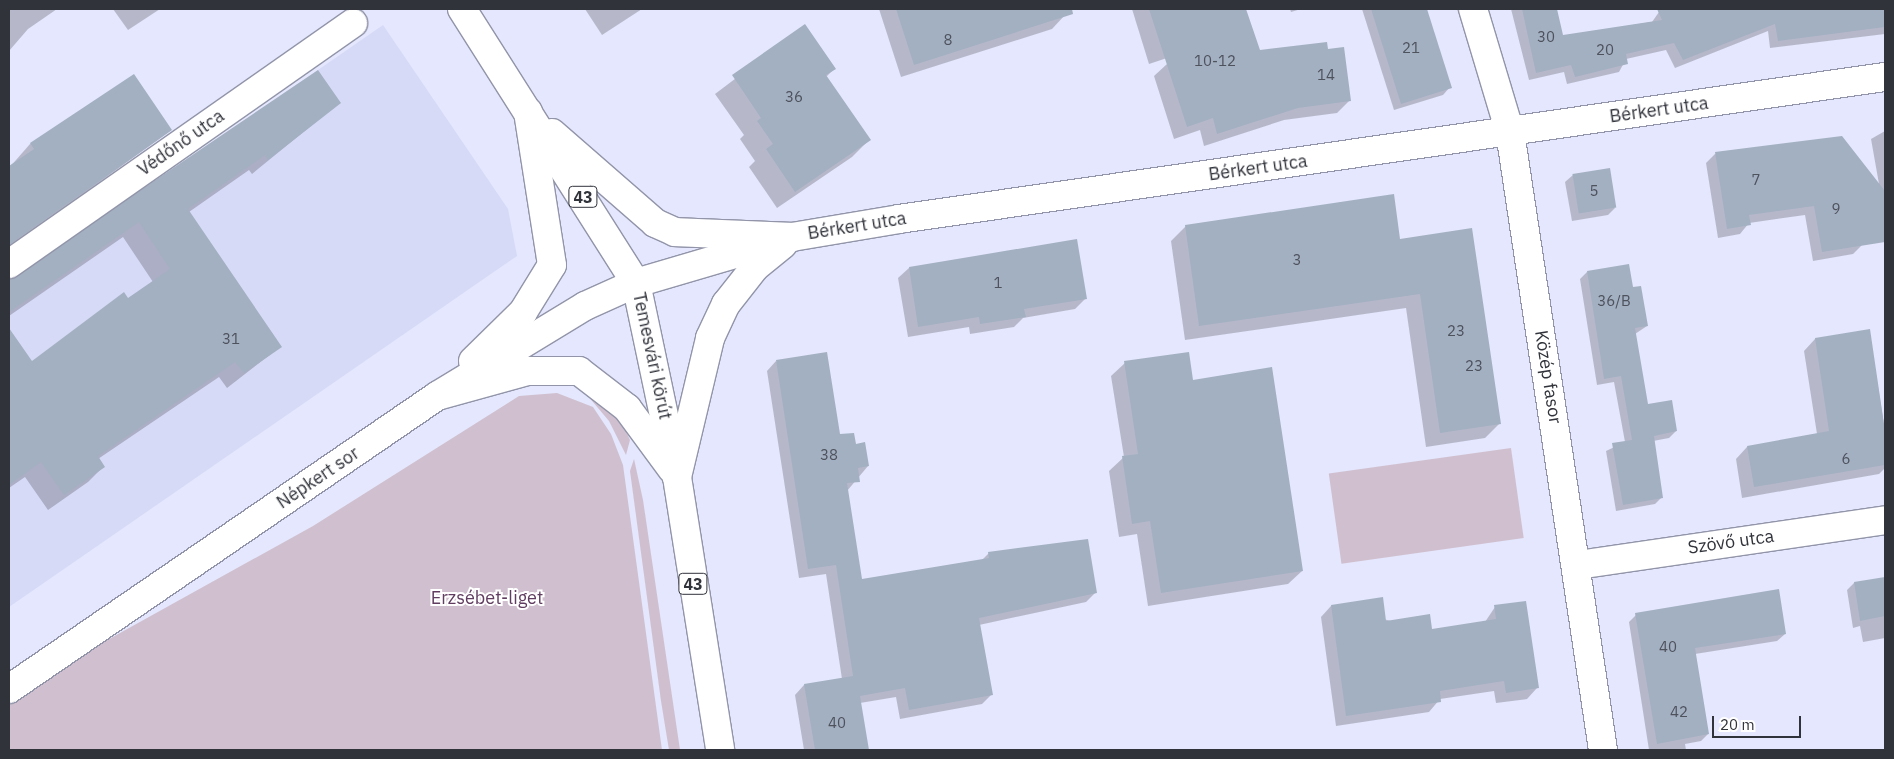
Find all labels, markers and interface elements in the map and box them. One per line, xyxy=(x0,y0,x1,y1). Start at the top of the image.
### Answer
house number: 30 xyxy=(1537,28,1555,46)
house number: 8 xyxy=(944,31,952,49)
house number: 21 xyxy=(1402,39,1420,57)
house number: 20 xyxy=(1596,41,1614,59)
house number: 10-12 xyxy=(1194,52,1236,70)
house number: 14 xyxy=(1317,66,1335,84)
house number: 36 xyxy=(785,88,803,106)
street label: Bérkert utca xyxy=(1608,92,1710,128)
street label: Védőnő utca xyxy=(134,105,228,181)
street label: Bérkert utca xyxy=(1207,150,1309,186)
house number: 7 xyxy=(1752,171,1760,189)
house number: 5 xyxy=(1590,182,1598,200)
road number: 43 xyxy=(568,183,598,210)
house number: 9 xyxy=(1832,200,1840,218)
street label: Bérkert utca xyxy=(806,208,908,244)
house number: 3 xyxy=(1293,251,1301,269)
house number: 1 xyxy=(994,274,1002,292)
street label: Temesvári körút xyxy=(628,291,676,421)
house number: 36/B xyxy=(1597,292,1631,310)
house number: 23 xyxy=(1447,322,1465,340)
street label: Közép fasor xyxy=(1530,329,1566,425)
house number: 31 xyxy=(222,330,240,348)
house number: 23 xyxy=(1465,357,1483,375)
street label: Népkert sor xyxy=(273,443,363,513)
house number: 38 xyxy=(820,446,838,464)
house number: 6 xyxy=(1842,450,1850,468)
street label: Szövő utca xyxy=(1687,525,1775,559)
road number: 43 xyxy=(678,570,708,598)
park label: Erzsébet-liget xyxy=(431,587,543,609)
house number: 40 xyxy=(1659,638,1677,656)
house number: 42 xyxy=(1670,703,1688,721)
scale bar xyxy=(1714,706,1803,738)
house number: 40 xyxy=(828,714,846,732)
text: 20 m xyxy=(1720,715,1755,734)

